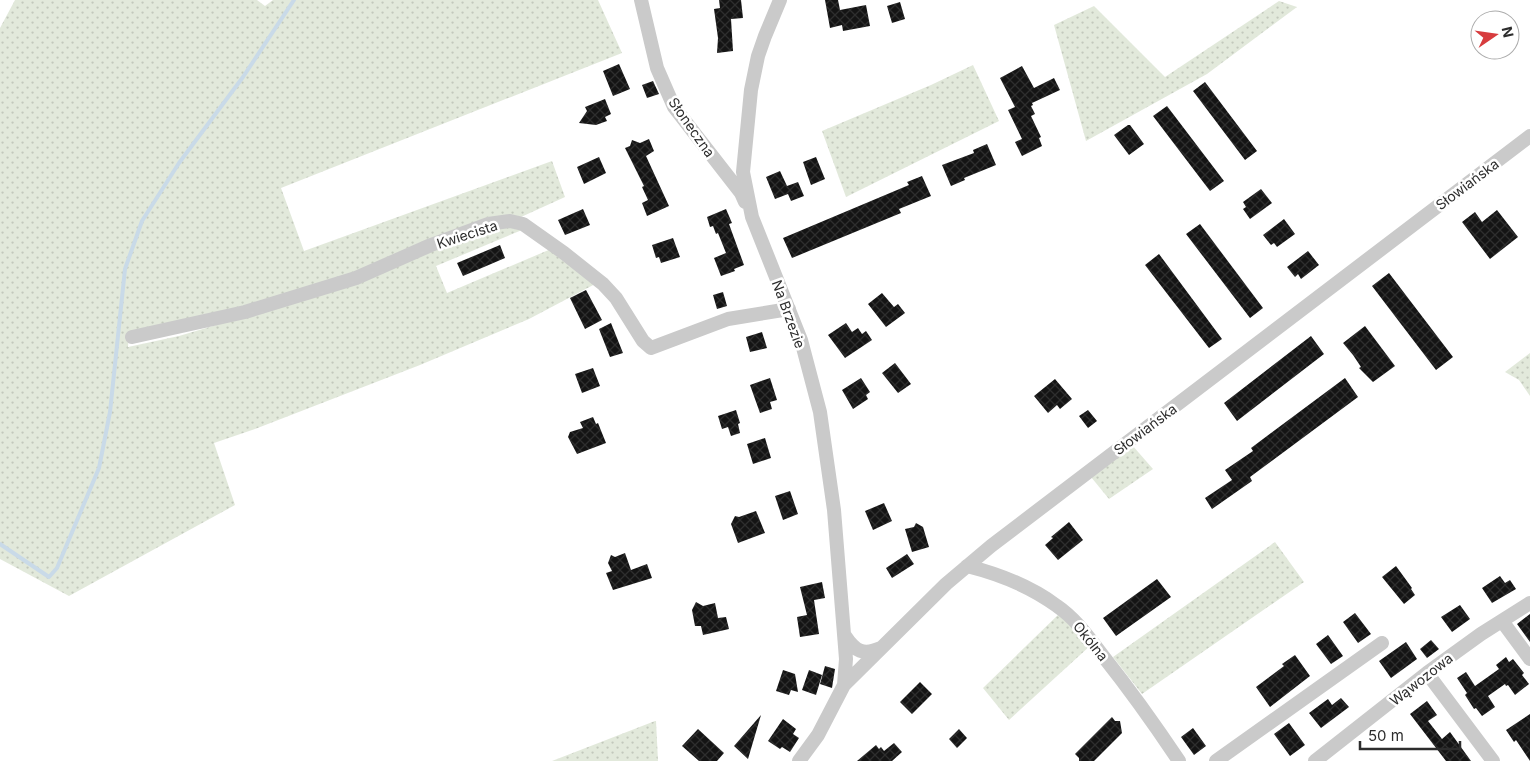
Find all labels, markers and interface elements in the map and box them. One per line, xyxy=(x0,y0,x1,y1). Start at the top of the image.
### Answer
north arrow xyxy=(1470,10,1520,60)
text: N xyxy=(1499,25,1518,39)
street label: Słoneczna xyxy=(665,94,719,160)
street label: Słowiańska xyxy=(1432,155,1502,213)
street label: Kwiecista xyxy=(434,216,500,252)
street label: Na Brzezie xyxy=(769,277,809,351)
street label: Słowiańska xyxy=(1110,400,1180,458)
street label: Okólna xyxy=(1070,618,1112,664)
street label: Wąwozowa xyxy=(1386,649,1456,709)
scale bar xyxy=(1360,718,1460,750)
text: 50 m xyxy=(1368,726,1404,745)

